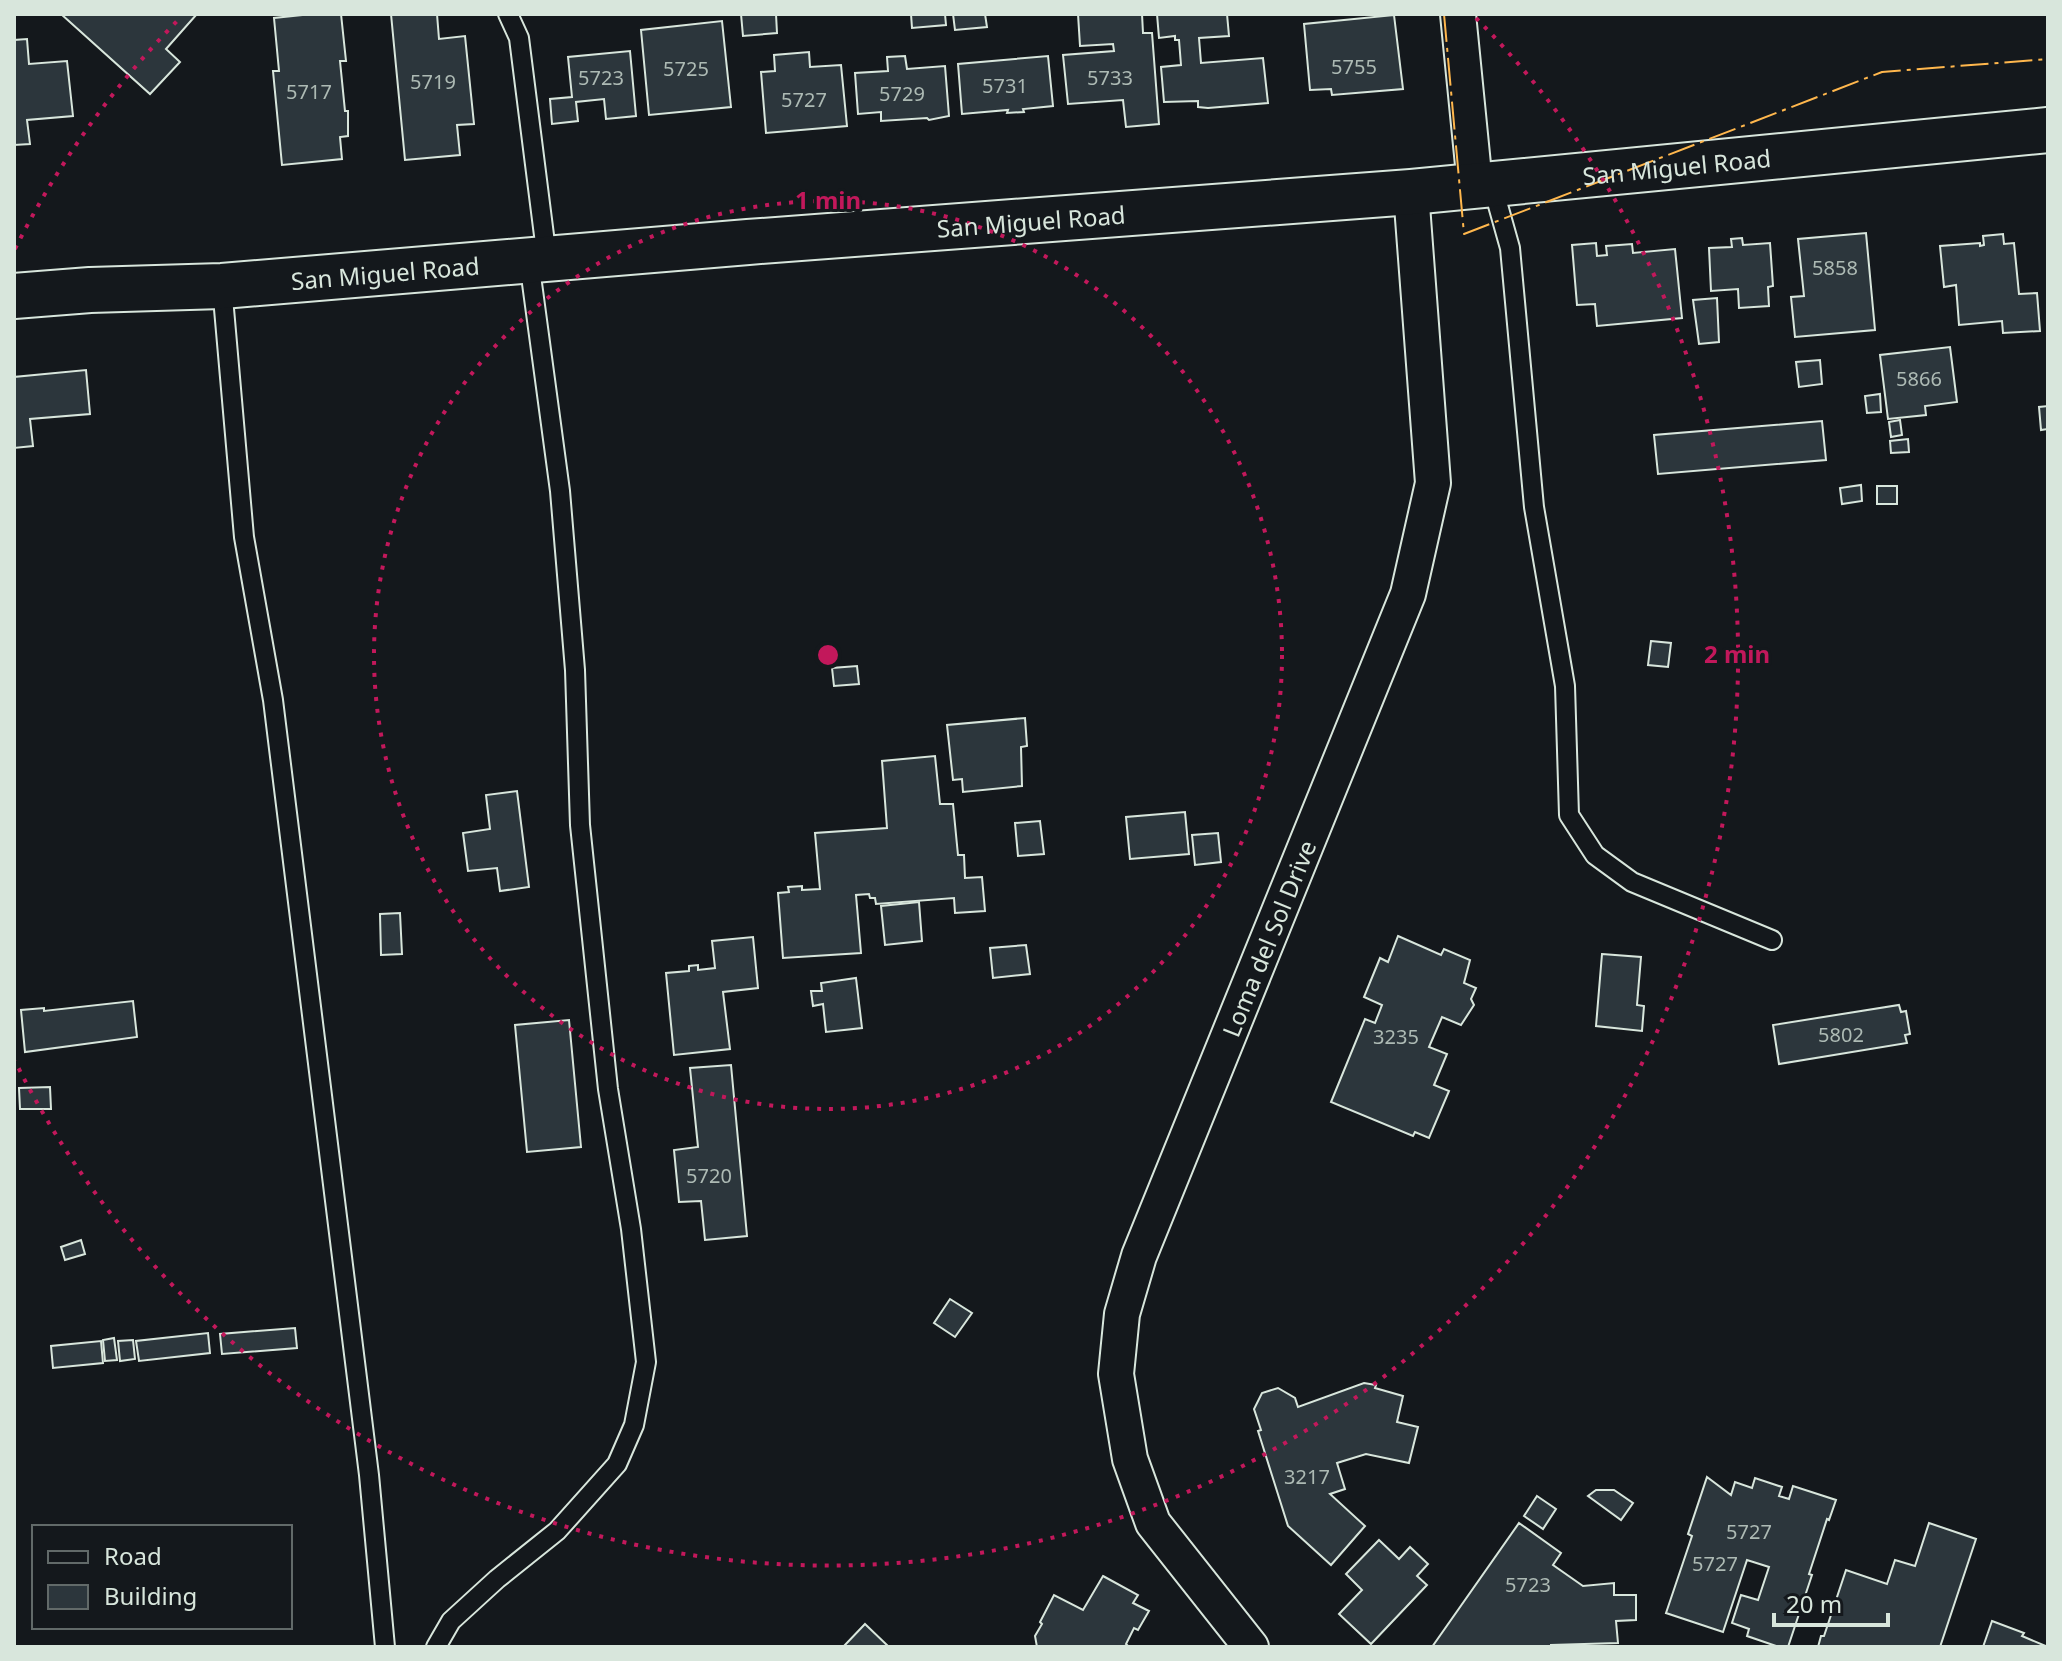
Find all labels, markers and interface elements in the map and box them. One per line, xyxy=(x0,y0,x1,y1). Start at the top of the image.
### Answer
house number: 5755 xyxy=(1331,53,1377,80)
house number: 5725 xyxy=(663,55,709,82)
house number: 5723 xyxy=(578,64,624,91)
house number: 5733 xyxy=(1087,64,1133,91)
house number: 5719 xyxy=(410,68,456,95)
house number: 5731 xyxy=(982,72,1028,99)
house number: 5717 xyxy=(286,78,332,105)
house number: 5729 xyxy=(879,80,925,107)
house number: 5727 xyxy=(781,86,827,113)
street label: San Miguel Road xyxy=(1581,141,1772,192)
text: 1 min xyxy=(795,183,861,216)
street label: San Miguel Road xyxy=(936,197,1127,244)
street label: San Miguel Road xyxy=(290,248,481,297)
house number: 5858 xyxy=(1812,254,1858,281)
house number: 5866 xyxy=(1896,365,1942,392)
text: 2 min xyxy=(1704,637,1770,670)
centre of rings xyxy=(814,641,842,669)
street label: Loma del Sol Drive xyxy=(1213,835,1323,1041)
house number: 5802 xyxy=(1818,1021,1864,1048)
house number: 3235 xyxy=(1373,1023,1419,1050)
house number: 5720 xyxy=(686,1162,732,1189)
house number: 3217 xyxy=(1284,1463,1330,1490)
house number: 5727 xyxy=(1726,1518,1772,1545)
legend xyxy=(32,1525,292,1629)
text: Road xyxy=(104,1539,162,1572)
house number: 5727 xyxy=(1692,1550,1738,1577)
house number: 5723 xyxy=(1505,1571,1551,1598)
scale bar xyxy=(1774,1577,1888,1627)
text: Building xyxy=(104,1579,197,1612)
text: 20 m xyxy=(1786,1587,1842,1620)

